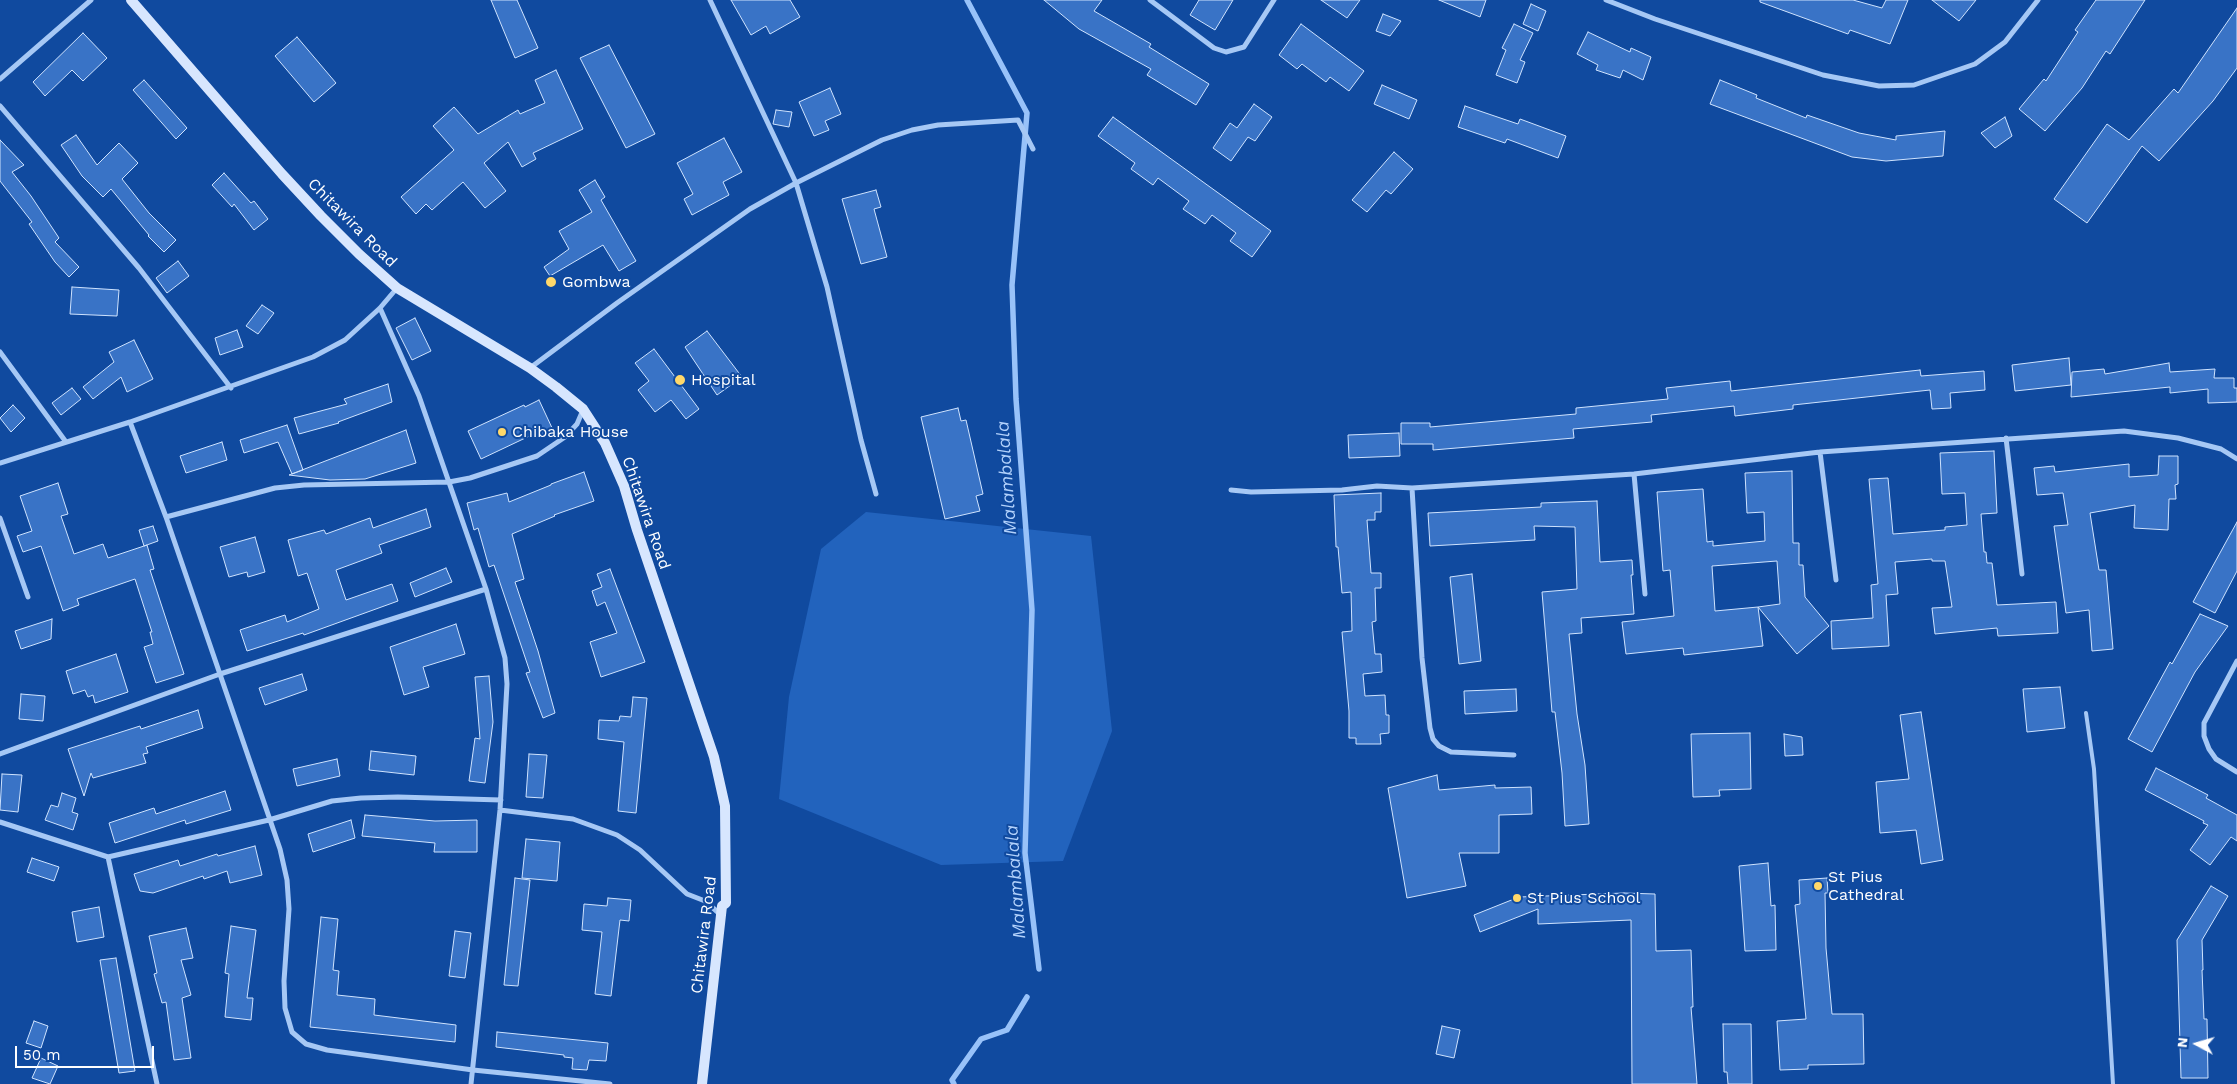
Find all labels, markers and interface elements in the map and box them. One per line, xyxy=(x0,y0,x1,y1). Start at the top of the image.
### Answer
street label: Chitawira Road xyxy=(303,174,401,272)
place label: Gombwa xyxy=(562,272,630,292)
marker: Gombwa xyxy=(544,275,558,289)
place label: Hospital xyxy=(691,370,756,390)
marker: Hospital xyxy=(673,373,687,387)
water label: Malambalala xyxy=(992,420,1022,536)
place label: Chibaka House xyxy=(512,422,628,442)
marker: Chibaka House xyxy=(496,426,508,438)
street label: Chitawira Road xyxy=(618,454,674,572)
water label: Malambalala xyxy=(1001,824,1031,940)
place label: St Pius Cathedral xyxy=(1828,867,1904,905)
street label: Chitawira Road xyxy=(687,875,721,995)
marker: St Pius Cathedral xyxy=(1812,880,1824,892)
place label: St Pius School xyxy=(1527,888,1640,908)
marker: St Pius School xyxy=(1511,892,1523,904)
north arrow xyxy=(2172,1019,2222,1069)
scale bar xyxy=(18,1036,156,1068)
text: N xyxy=(2174,1036,2191,1048)
text: 50 m xyxy=(23,1046,60,1064)

